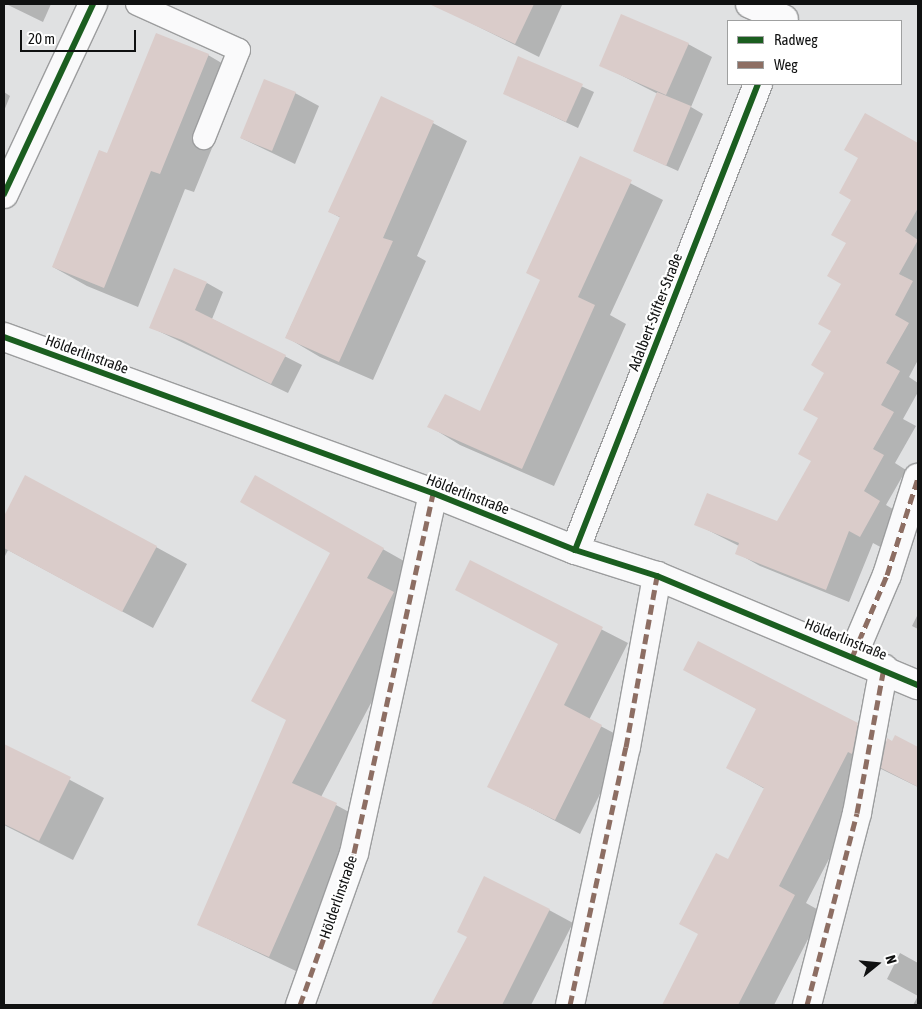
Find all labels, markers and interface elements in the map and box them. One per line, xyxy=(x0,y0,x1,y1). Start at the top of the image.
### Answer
scale bar xyxy=(22,20,139,52)
legend xyxy=(727,20,902,85)
text: 20 m xyxy=(28,30,55,47)
text: Radweg xyxy=(774,31,818,48)
text: Weg xyxy=(774,56,798,73)
street label: Adalbert-Stifter-Straße xyxy=(624,251,686,373)
street label: Hölderlinstraße xyxy=(43,331,131,377)
street label: Hölderlinstraße xyxy=(424,470,512,518)
street label: Hölderlinstraße xyxy=(802,614,890,664)
street label: Hölderlinstraße xyxy=(315,853,361,941)
north arrow xyxy=(852,939,902,989)
text: N xyxy=(882,953,900,966)

